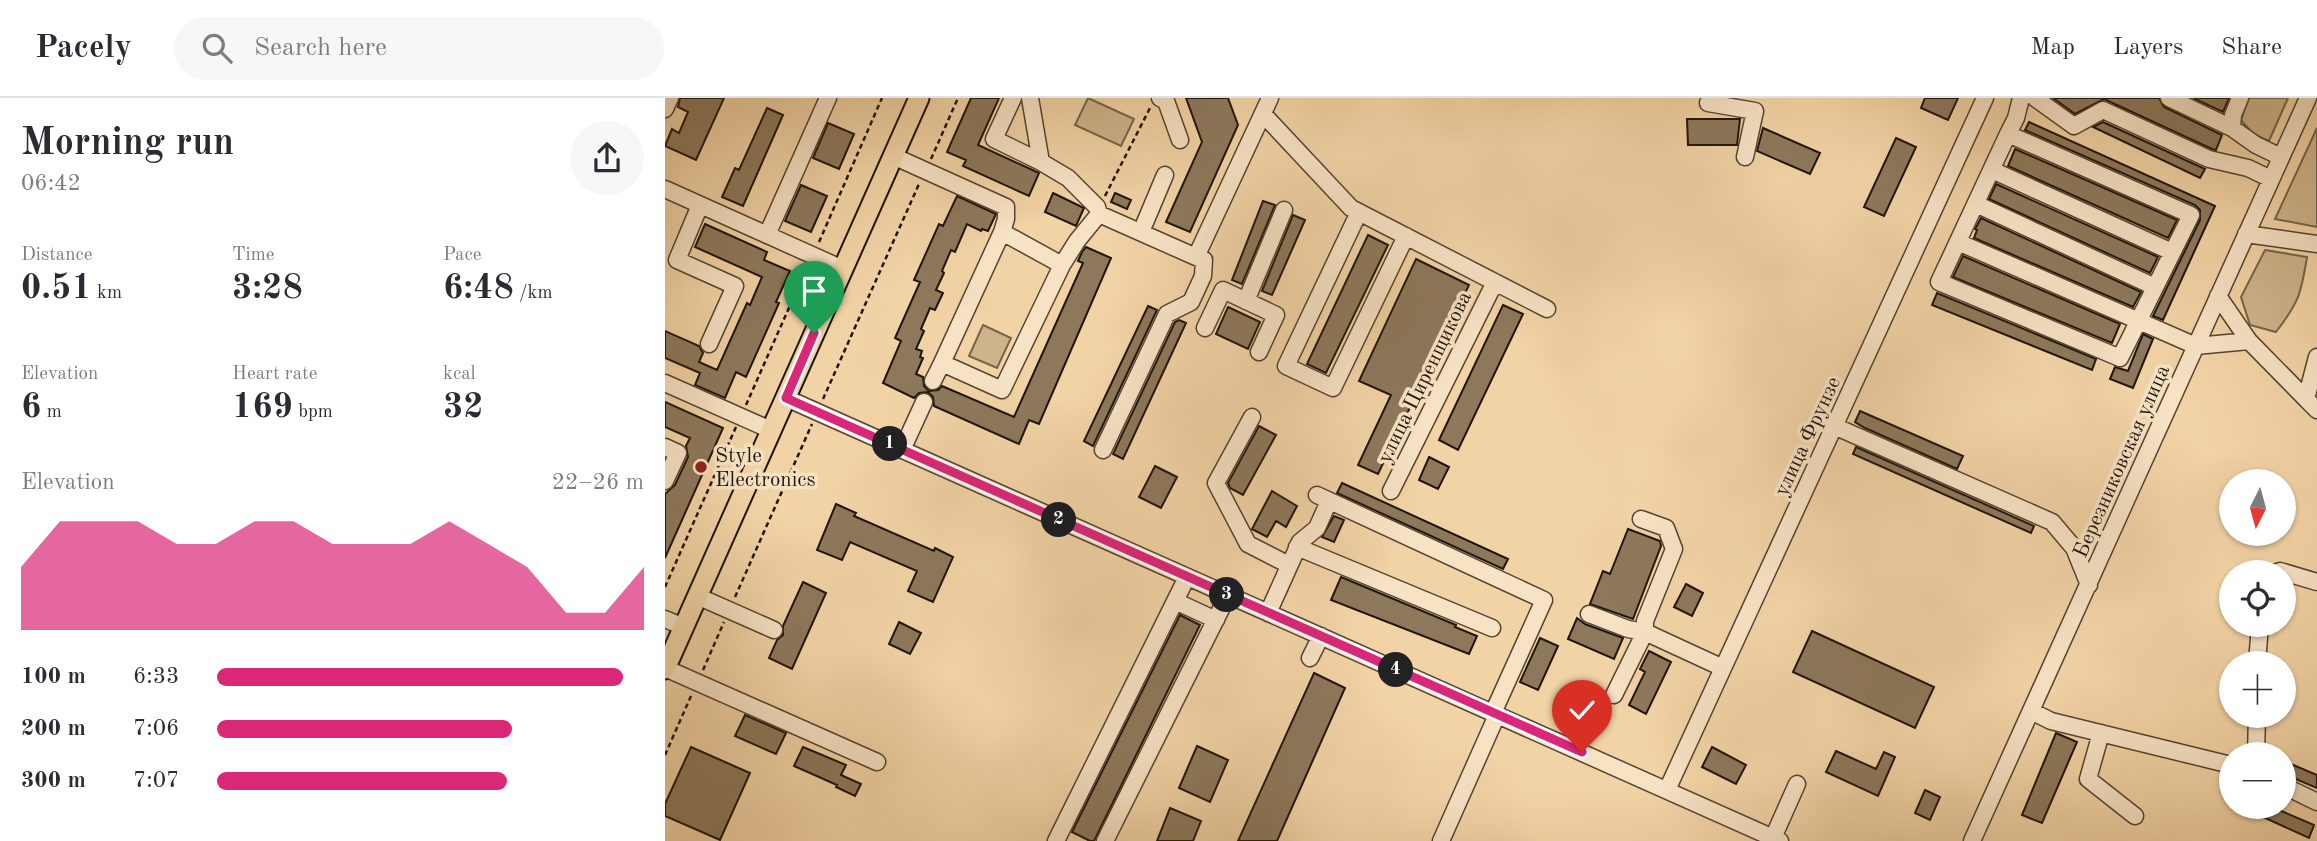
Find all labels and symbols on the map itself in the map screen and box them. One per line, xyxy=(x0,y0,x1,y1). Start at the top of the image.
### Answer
pin xyxy=(784,261,844,333)
street label: улица Циренщикова xyxy=(1375,288,1476,467)
street label: Березниковская улица xyxy=(2070,362,2174,561)
street label: улица Фрунзе xyxy=(1772,374,1845,500)
pin: 1 xyxy=(873,426,908,462)
place label: Style Electronics xyxy=(715,446,816,491)
marker: Style Electronics xyxy=(693,459,709,475)
north arrow xyxy=(2219,469,2296,546)
pin: 2 xyxy=(1041,502,1077,538)
pin: 3 xyxy=(1209,578,1245,612)
pin: 4 xyxy=(1379,652,1413,688)
pin xyxy=(1552,680,1612,752)

